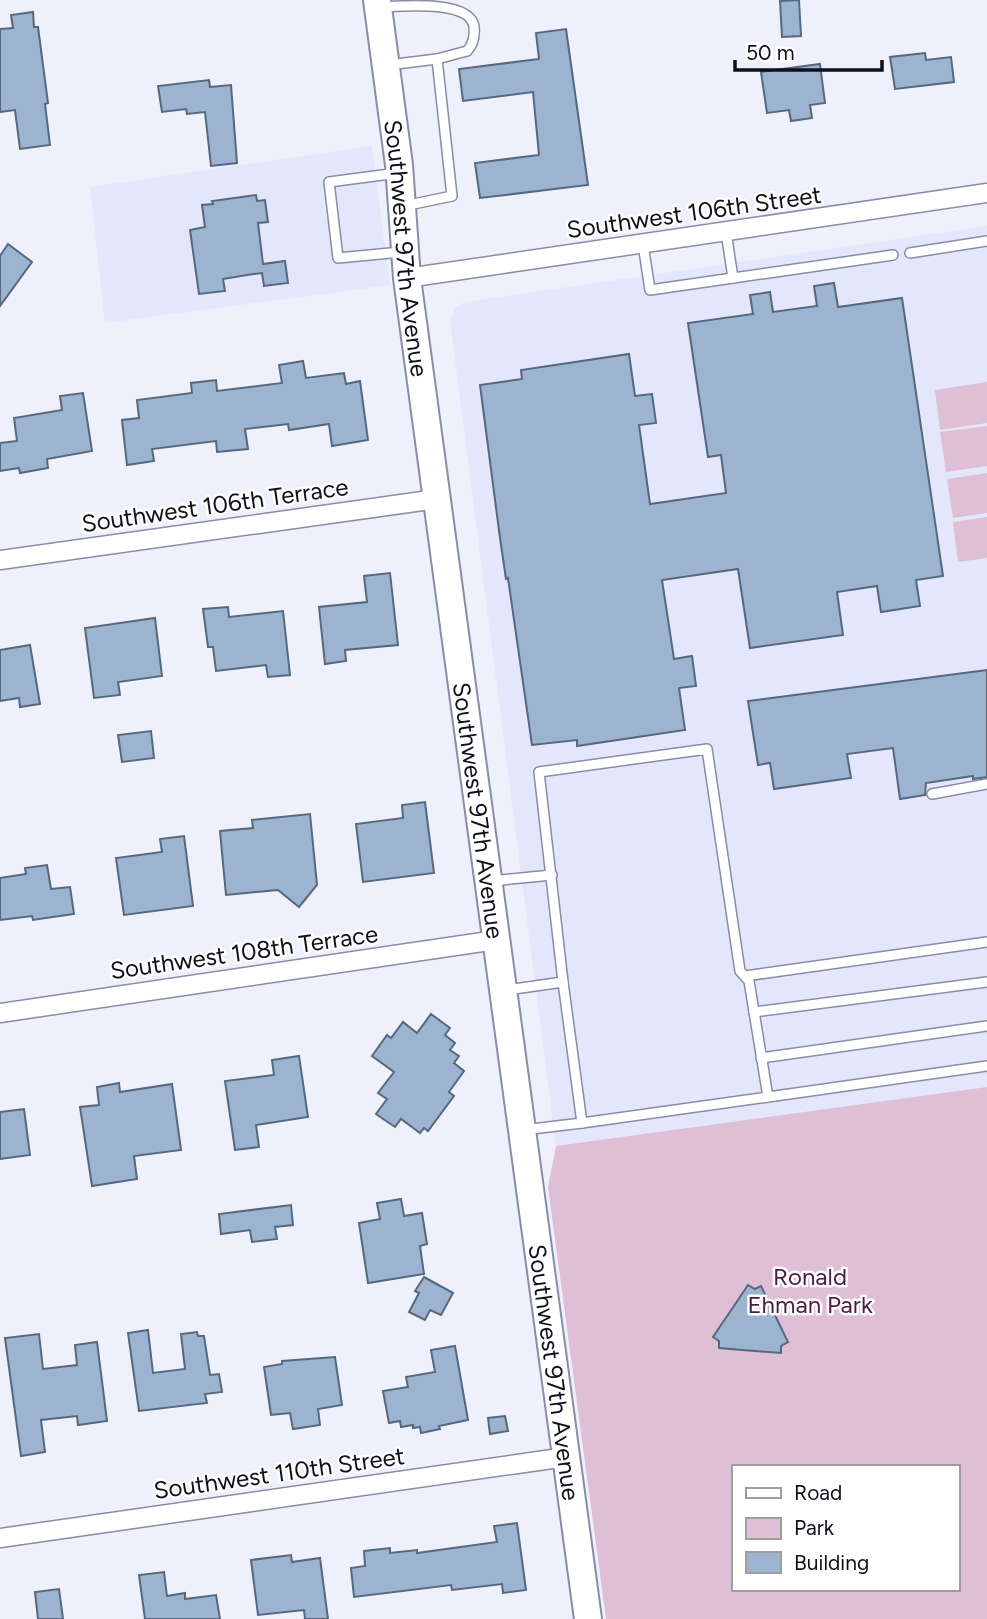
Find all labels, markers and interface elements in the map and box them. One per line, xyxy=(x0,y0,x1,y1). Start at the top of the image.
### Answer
scale bar xyxy=(735,28,882,72)
text: 50 m xyxy=(746,40,795,65)
street label: Southwest 97th Avenue xyxy=(379,118,435,378)
street label: Southwest 106th Street xyxy=(565,180,823,244)
street label: Southwest 106th Terrace xyxy=(80,472,350,538)
street label: Southwest 97th Avenue xyxy=(447,680,511,940)
street label: Southwest 108th Terrace xyxy=(108,919,380,985)
street label: Southwest 97th Avenue xyxy=(523,1242,586,1502)
park label: Ronald Ehman Park xyxy=(747,1262,873,1319)
street label: Southwest 110th Street xyxy=(152,1441,406,1505)
legend xyxy=(732,1465,959,1591)
text: Road xyxy=(794,1480,842,1505)
text: Park xyxy=(794,1515,835,1540)
text: Building xyxy=(794,1550,869,1575)

